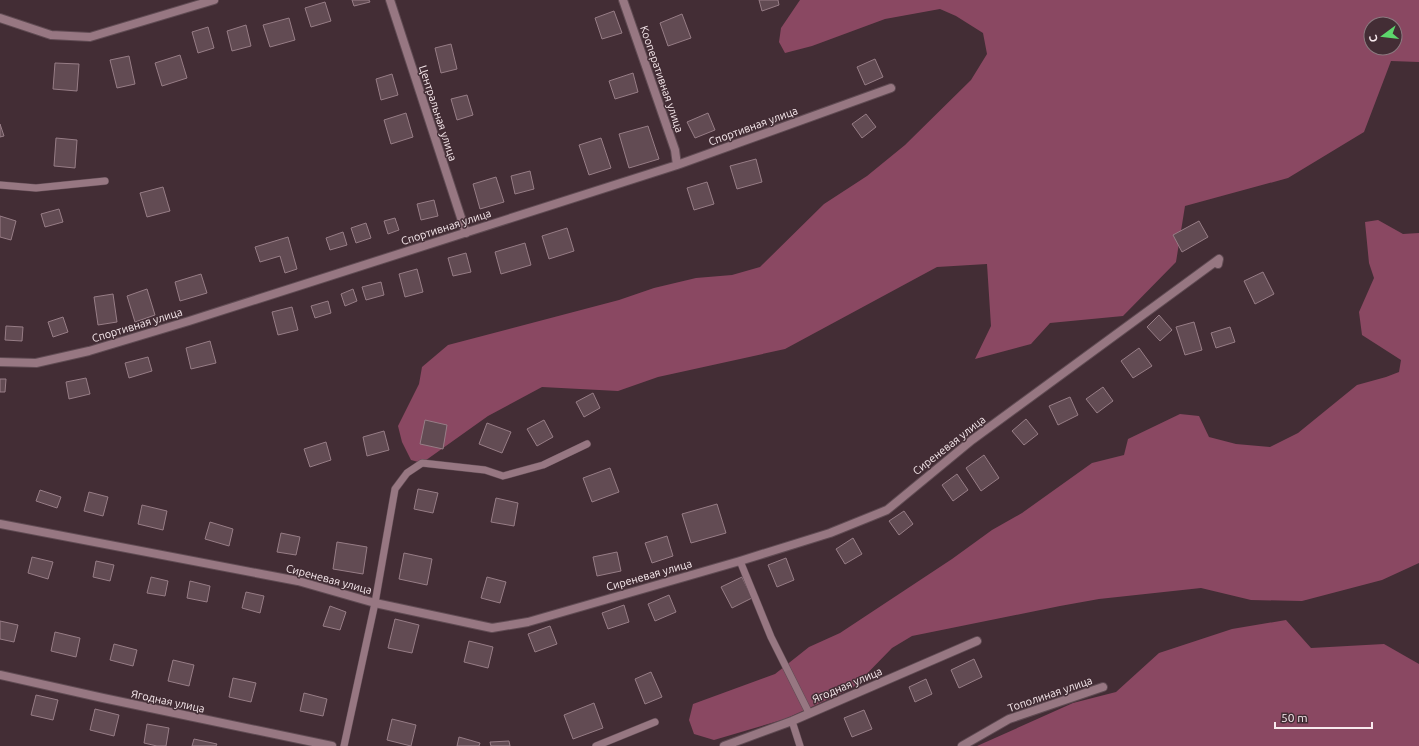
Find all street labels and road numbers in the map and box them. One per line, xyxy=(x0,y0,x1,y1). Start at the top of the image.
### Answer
street label: Кооперативная улица xyxy=(638,24,686,134)
street label: Центральная улица xyxy=(417,64,459,162)
street label: Спортивная улица xyxy=(707,104,799,148)
street label: Спортивная улица xyxy=(399,207,493,247)
street label: Спортивная улица xyxy=(90,306,184,344)
street label: Сиреневая улица xyxy=(910,413,988,477)
street label: Сиреневая улица xyxy=(605,557,693,593)
street label: Сиреневая улица xyxy=(285,562,373,596)
street label: Ягодная улица xyxy=(810,665,884,705)
street label: Тополиная улица xyxy=(1006,674,1094,714)
street label: Ягодная улица xyxy=(130,687,206,715)

